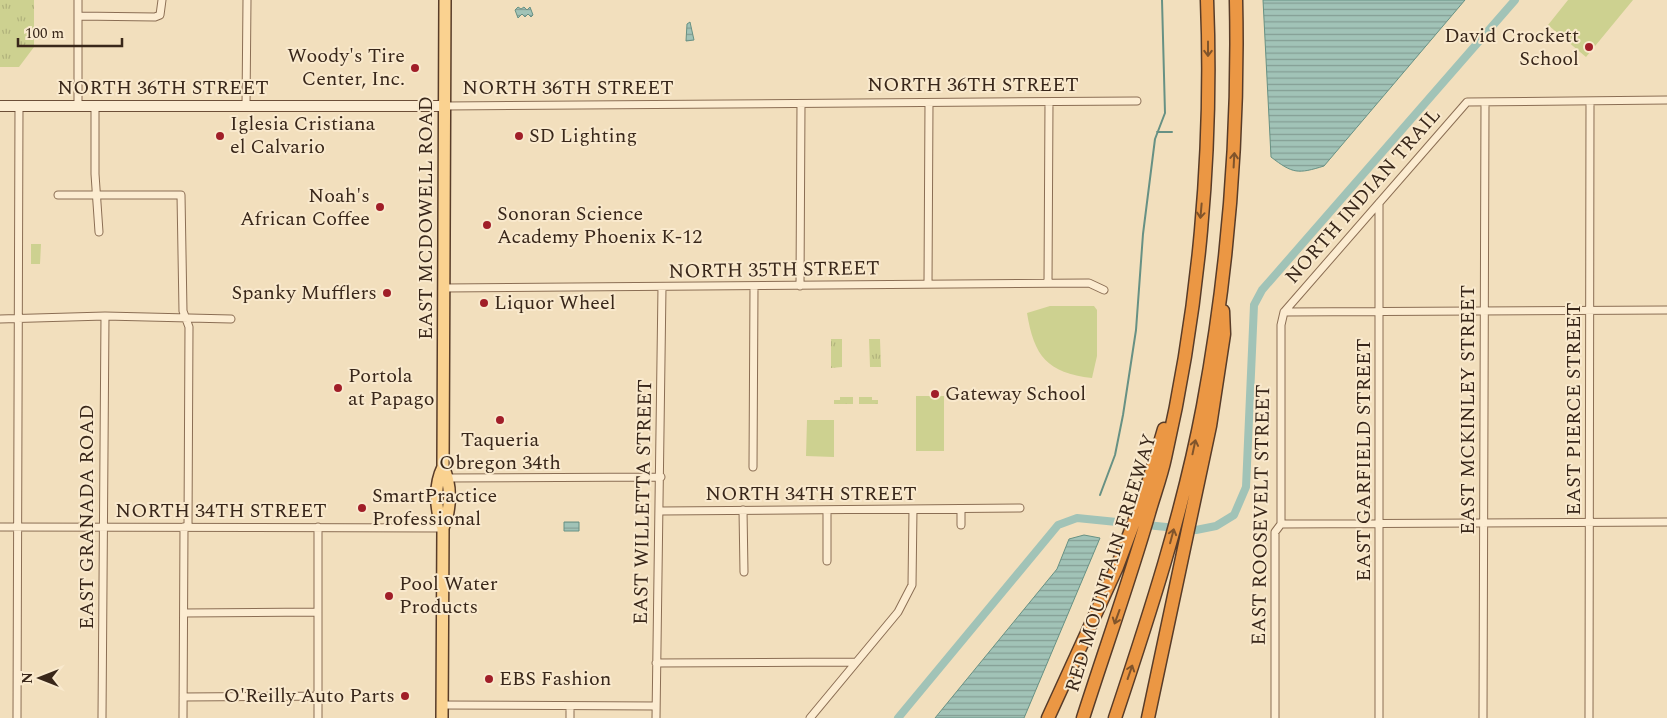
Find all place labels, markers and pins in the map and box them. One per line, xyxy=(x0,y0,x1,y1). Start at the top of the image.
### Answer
place label: David Crockett School xyxy=(1444,21,1579,74)
place label: Woody's Tire Center, Inc. xyxy=(287,41,405,94)
marker: David Crockett School xyxy=(1583,41,1595,53)
marker: Woody's Tire Center, Inc. xyxy=(409,62,421,74)
place label: Iglesia Cristiana el Calvario xyxy=(230,109,376,162)
place label: SD Lighting xyxy=(529,121,637,151)
marker: Iglesia Cristiana el Calvario xyxy=(214,130,226,142)
marker: SD Lighting xyxy=(513,130,525,142)
place label: Noah's African Coffee xyxy=(240,181,370,234)
place label: Sonoran Science Academy Phoenix K-12 xyxy=(497,199,702,252)
marker: Noah's African Coffee xyxy=(374,201,386,213)
marker: Sonoran Science Academy Phoenix K-12 xyxy=(481,219,493,231)
place label: Spanky Mufflers xyxy=(232,278,377,308)
marker: Spanky Mufflers xyxy=(381,287,393,299)
place label: Liquor Wheel xyxy=(494,288,616,318)
marker: Liquor Wheel xyxy=(478,297,490,309)
place label: Portola at Papago xyxy=(348,361,435,414)
place label: Gateway School xyxy=(945,379,1086,409)
marker: Portola at Papago xyxy=(332,382,344,394)
marker: Gateway School xyxy=(929,388,941,400)
marker: Taqueria Obregon 34th xyxy=(494,414,506,426)
place label: Taqueria Obregon 34th xyxy=(439,425,561,478)
place label: SmartPractice Professional xyxy=(372,481,497,534)
marker: SmartPractice Professional xyxy=(356,502,368,514)
place label: Pool Water Products xyxy=(399,569,498,622)
marker: Pool Water Products xyxy=(383,590,395,602)
place label: EBS Fashion xyxy=(499,664,611,694)
marker: EBS Fashion xyxy=(483,673,495,685)
place label: O'Reilly Auto Parts xyxy=(224,681,395,711)
marker: O'Reilly Auto Parts xyxy=(399,690,411,702)

